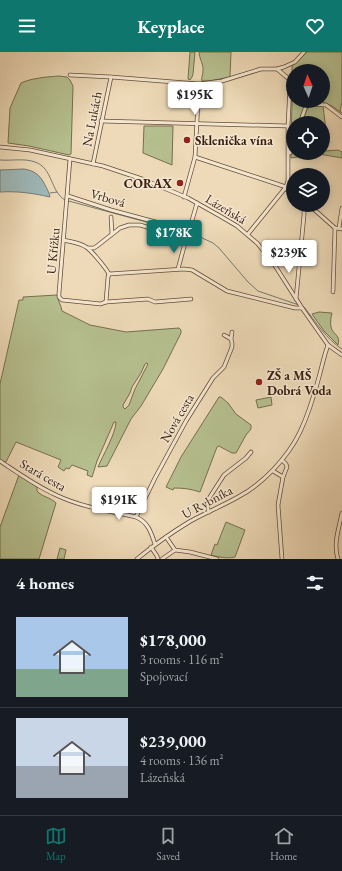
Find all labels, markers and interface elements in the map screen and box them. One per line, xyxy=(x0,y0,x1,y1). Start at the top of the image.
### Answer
icon: menu xyxy=(16,15,38,37)
text: Keyplace xyxy=(137,15,205,38)
icon: heart xyxy=(304,15,326,37)
north arrow xyxy=(286,64,330,108)
map controls xyxy=(286,64,330,212)
pin: $195K xyxy=(167,82,223,116)
text: $195K xyxy=(177,86,213,103)
street label: Na Lukách xyxy=(78,90,106,148)
button: locate xyxy=(286,116,330,160)
place label: Sklenička vína xyxy=(195,132,273,149)
marker: Sklenička vína xyxy=(182,135,192,145)
button: layers xyxy=(286,168,330,212)
place label: CORAX xyxy=(124,175,172,192)
marker: CORAX xyxy=(175,178,185,188)
street label: Vrbová xyxy=(89,185,128,211)
street label: Lázeňská xyxy=(202,190,250,228)
pin: $178K xyxy=(146,220,202,254)
text: $178K xyxy=(156,224,192,241)
street label: U Křížku xyxy=(43,227,64,275)
pin: $239K xyxy=(261,240,317,274)
text: $239K xyxy=(271,244,307,261)
place label: ZŠ a MŠ Dobrá Voda xyxy=(267,367,332,399)
marker: ZŠ a MŠ Dobrá Voda xyxy=(254,377,264,387)
street label: Nová cesta xyxy=(156,390,198,445)
street label: Stará cesta xyxy=(17,455,70,496)
street label: U Rybníka xyxy=(179,481,236,522)
pin: $191K xyxy=(91,487,147,521)
text: $191K xyxy=(101,491,137,508)
text: 4 homes xyxy=(16,572,74,594)
icon: filters xyxy=(304,572,326,594)
text: $178,000 xyxy=(140,629,206,651)
icon: home xyxy=(48,633,96,681)
text: 3 rooms · 116 m² xyxy=(140,651,224,668)
text: Spojovací xyxy=(140,668,188,685)
text: $239,000 xyxy=(140,730,206,752)
icon: home xyxy=(48,734,96,782)
text: 4 rooms · 136 m² xyxy=(140,752,224,769)
text: Lázeňská xyxy=(140,769,185,786)
tab: Map xyxy=(45,825,67,863)
tab: Saved xyxy=(157,825,180,863)
tab: Home xyxy=(270,825,297,863)

